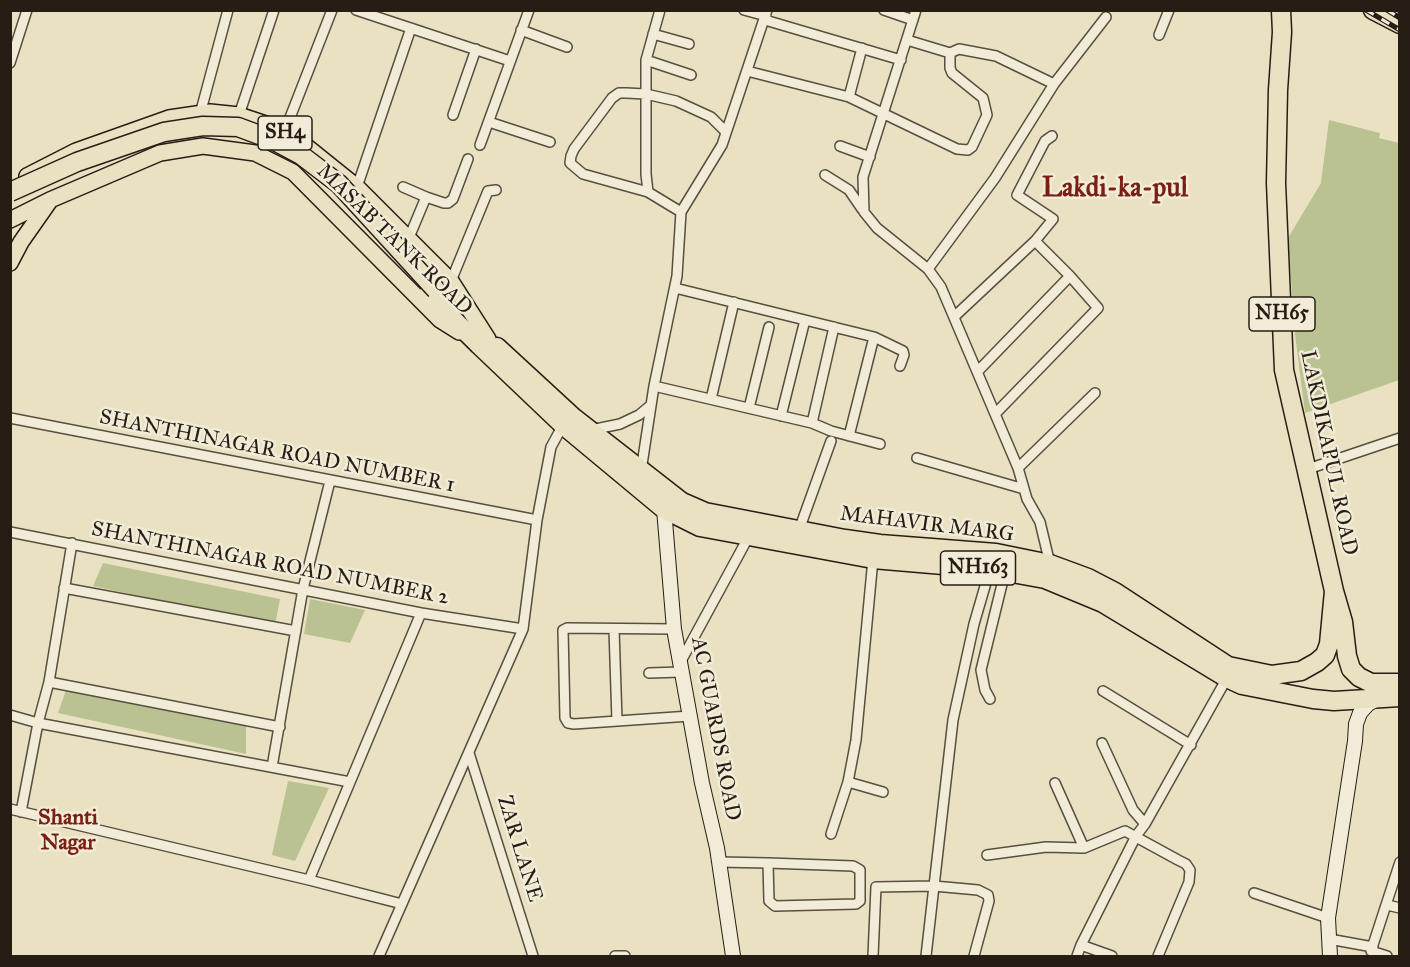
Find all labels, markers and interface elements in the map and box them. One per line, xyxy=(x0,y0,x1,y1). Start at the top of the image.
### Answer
road number: SH4 xyxy=(258,116,312,150)
street label: MASAB TANK ROAD xyxy=(311,159,477,321)
district label: Lakdi-ka-pul xyxy=(1042,173,1188,205)
road number: NH65 xyxy=(1249,297,1315,331)
street label: LAKDIKAPUL ROAD xyxy=(1294,348,1362,558)
street label: SHANTHINAGAR ROAD NUMBER 1 xyxy=(97,405,457,499)
street label: MAHAVIR MARG xyxy=(839,502,1015,548)
street label: SHANTHINAGAR ROAD NUMBER 2 xyxy=(89,517,451,611)
road number: NH163 xyxy=(940,551,1016,585)
street label: AC GUARDS ROAD xyxy=(685,635,745,823)
street label: ZAR LANE xyxy=(491,793,547,905)
district label: Shanti Nagar xyxy=(38,806,98,858)

